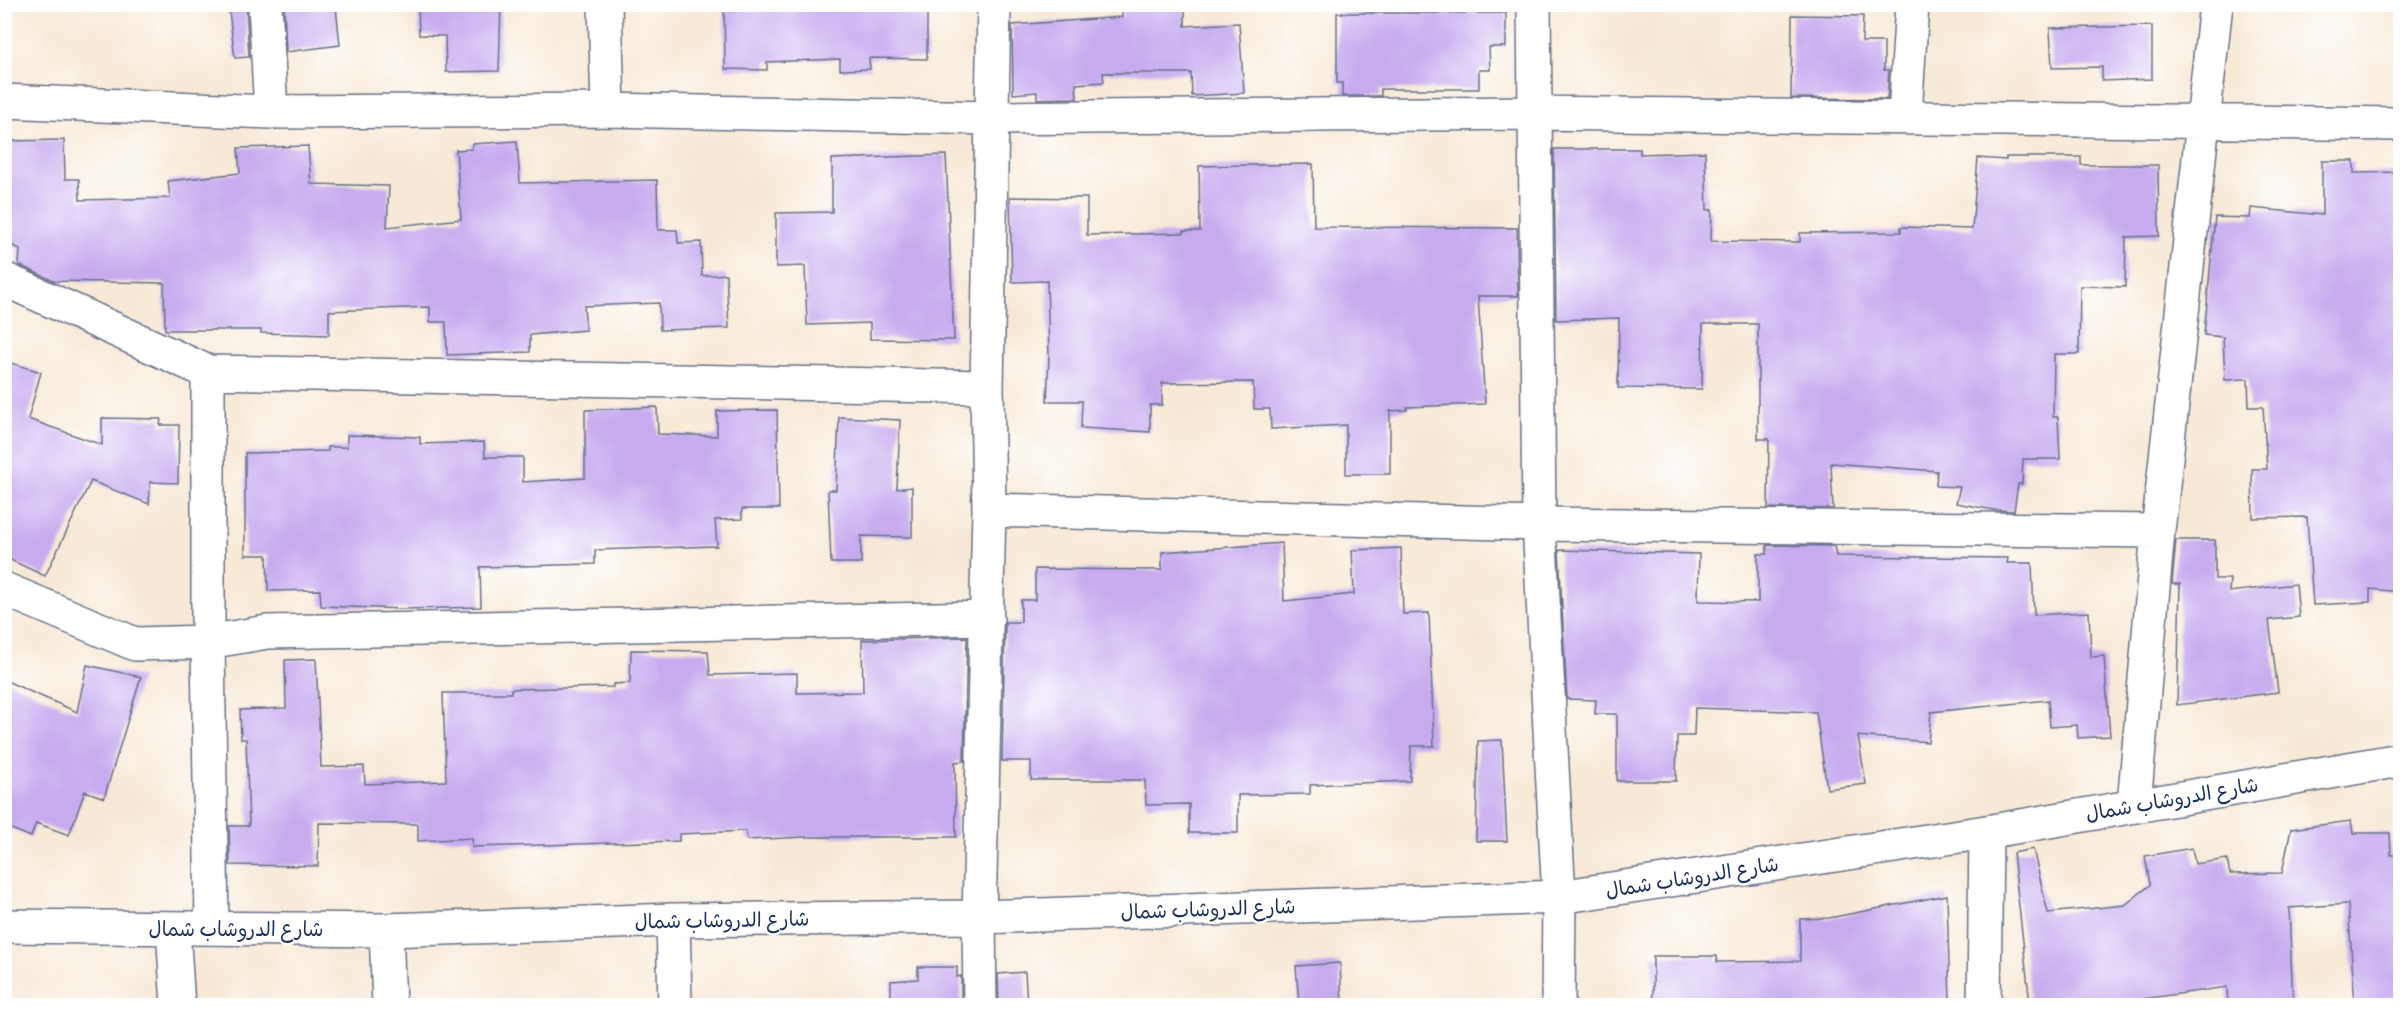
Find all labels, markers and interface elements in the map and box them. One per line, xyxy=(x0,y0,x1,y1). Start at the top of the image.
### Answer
street label: شارع الدروشاب شمال xyxy=(2084,772,2261,828)
street label: شارع الدروشاب شمال xyxy=(1604,851,1781,905)
street label: شارع الدروشاب شمال xyxy=(1120,894,1296,926)
street label: شارع الدروشاب شمال xyxy=(634,906,810,936)
street label: شارع الدروشاب شمال xyxy=(149,917,323,943)

